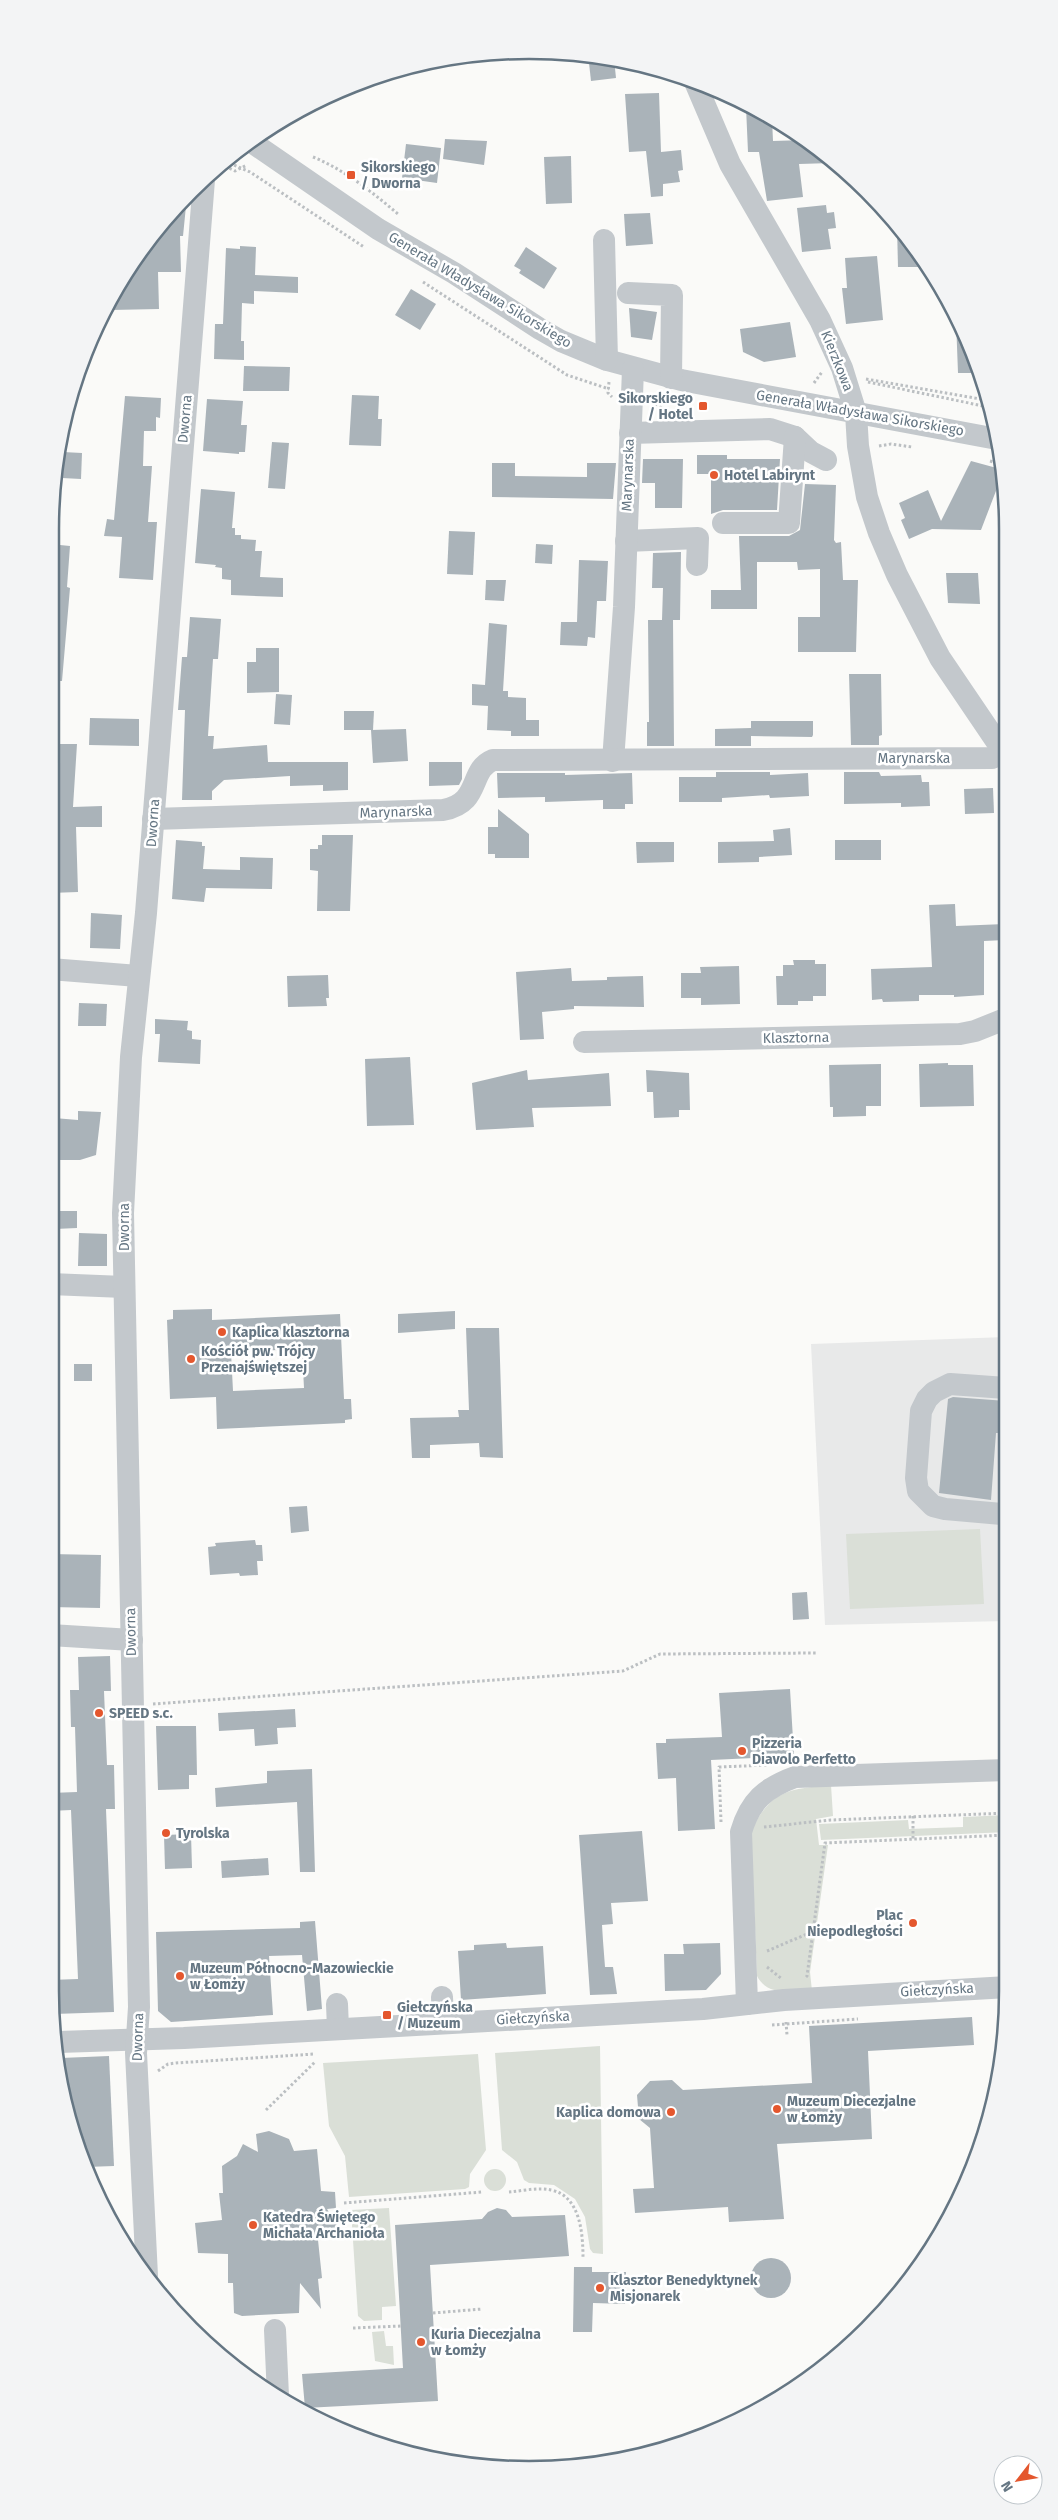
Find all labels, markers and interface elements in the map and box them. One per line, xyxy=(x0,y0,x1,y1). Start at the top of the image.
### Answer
place label: Sikorskiego / Dworna xyxy=(361,159,436,192)
marker: Sikorskiego / Dworna xyxy=(345,169,357,181)
street label: Generała Władysława Sikorskiego xyxy=(385,228,575,352)
street label: Kierzkowa xyxy=(817,328,857,394)
street label: Generała Władysława Sikorskiego xyxy=(755,386,965,440)
place label: Sikorskiego / Hotel xyxy=(618,390,694,423)
street label: Dworna xyxy=(174,394,196,444)
marker: Sikorskiego / Hotel xyxy=(697,400,709,412)
street label: Marynarska xyxy=(618,438,638,512)
place label: Hotel Labirynt xyxy=(724,467,816,484)
marker: Hotel Labirynt xyxy=(708,469,720,481)
street label: Marynarska xyxy=(878,750,950,767)
street label: Dworna xyxy=(143,798,163,848)
street label: Marynarska xyxy=(359,802,433,822)
street label: Klasztorna xyxy=(763,1029,829,1047)
street label: Dworna xyxy=(116,1203,133,1251)
place label: Kaplica klasztorna xyxy=(232,1324,350,1341)
marker: Kaplica klasztorna xyxy=(216,1326,228,1338)
place label: Kościół pw. Trójcy Przenajświętszej xyxy=(201,1343,316,1376)
marker: Kościół pw. Trójcy Przenajświętszej xyxy=(185,1353,197,1365)
street label: Dworna xyxy=(122,1608,140,1656)
place label: SPEED s.c. xyxy=(109,1705,173,1722)
marker: SPEED s.c. xyxy=(93,1707,105,1719)
place label: Pizzeria Diavolo Perfetto xyxy=(752,1735,856,1768)
marker: Pizzeria Diavolo Perfetto xyxy=(736,1745,748,1757)
place label: Tyrolska xyxy=(176,1825,230,1842)
marker: Tyrolska xyxy=(160,1827,172,1839)
place label: Plac Niepodległości xyxy=(807,1907,903,1940)
marker: Plac Niepodległości xyxy=(907,1917,919,1929)
place label: Muzeum Północno-Mazowieckie w Łomży xyxy=(190,1960,394,1993)
marker: Muzeum Północno-Mazowieckie w Łomży xyxy=(174,1970,186,1982)
street label: Giełczyńska xyxy=(900,1980,974,2000)
place label: Giełczyńska / Muzeum xyxy=(397,1999,473,2032)
street label: Giełczyńska xyxy=(496,2008,570,2028)
marker: Giełczyńska / Muzeum xyxy=(381,2009,393,2021)
street label: Dworna xyxy=(129,2012,147,2062)
place label: Muzeum Diecezjalne w Łomży xyxy=(787,2093,916,2126)
marker: Muzeum Diecezjalne w Łomży xyxy=(771,2103,783,2115)
place label: Kaplica domowa xyxy=(556,2104,661,2121)
marker: Kaplica domowa xyxy=(665,2106,677,2118)
place label: Katedra Świętego Michała Archanioła xyxy=(263,2208,385,2242)
marker: Katedra Świętego Michała Archanioła xyxy=(247,2219,259,2231)
place label: Klasztor Benedyktynek Misjonarek xyxy=(610,2272,758,2305)
marker: Klasztor Benedyktynek Misjonarek xyxy=(594,2282,606,2294)
place label: Kuria Diecezjalna w Łomży xyxy=(431,2326,541,2359)
marker: Kuria Diecezjalna w Łomży xyxy=(415,2336,427,2348)
north arrow xyxy=(993,2455,1043,2505)
text: N xyxy=(998,2478,1017,2495)

